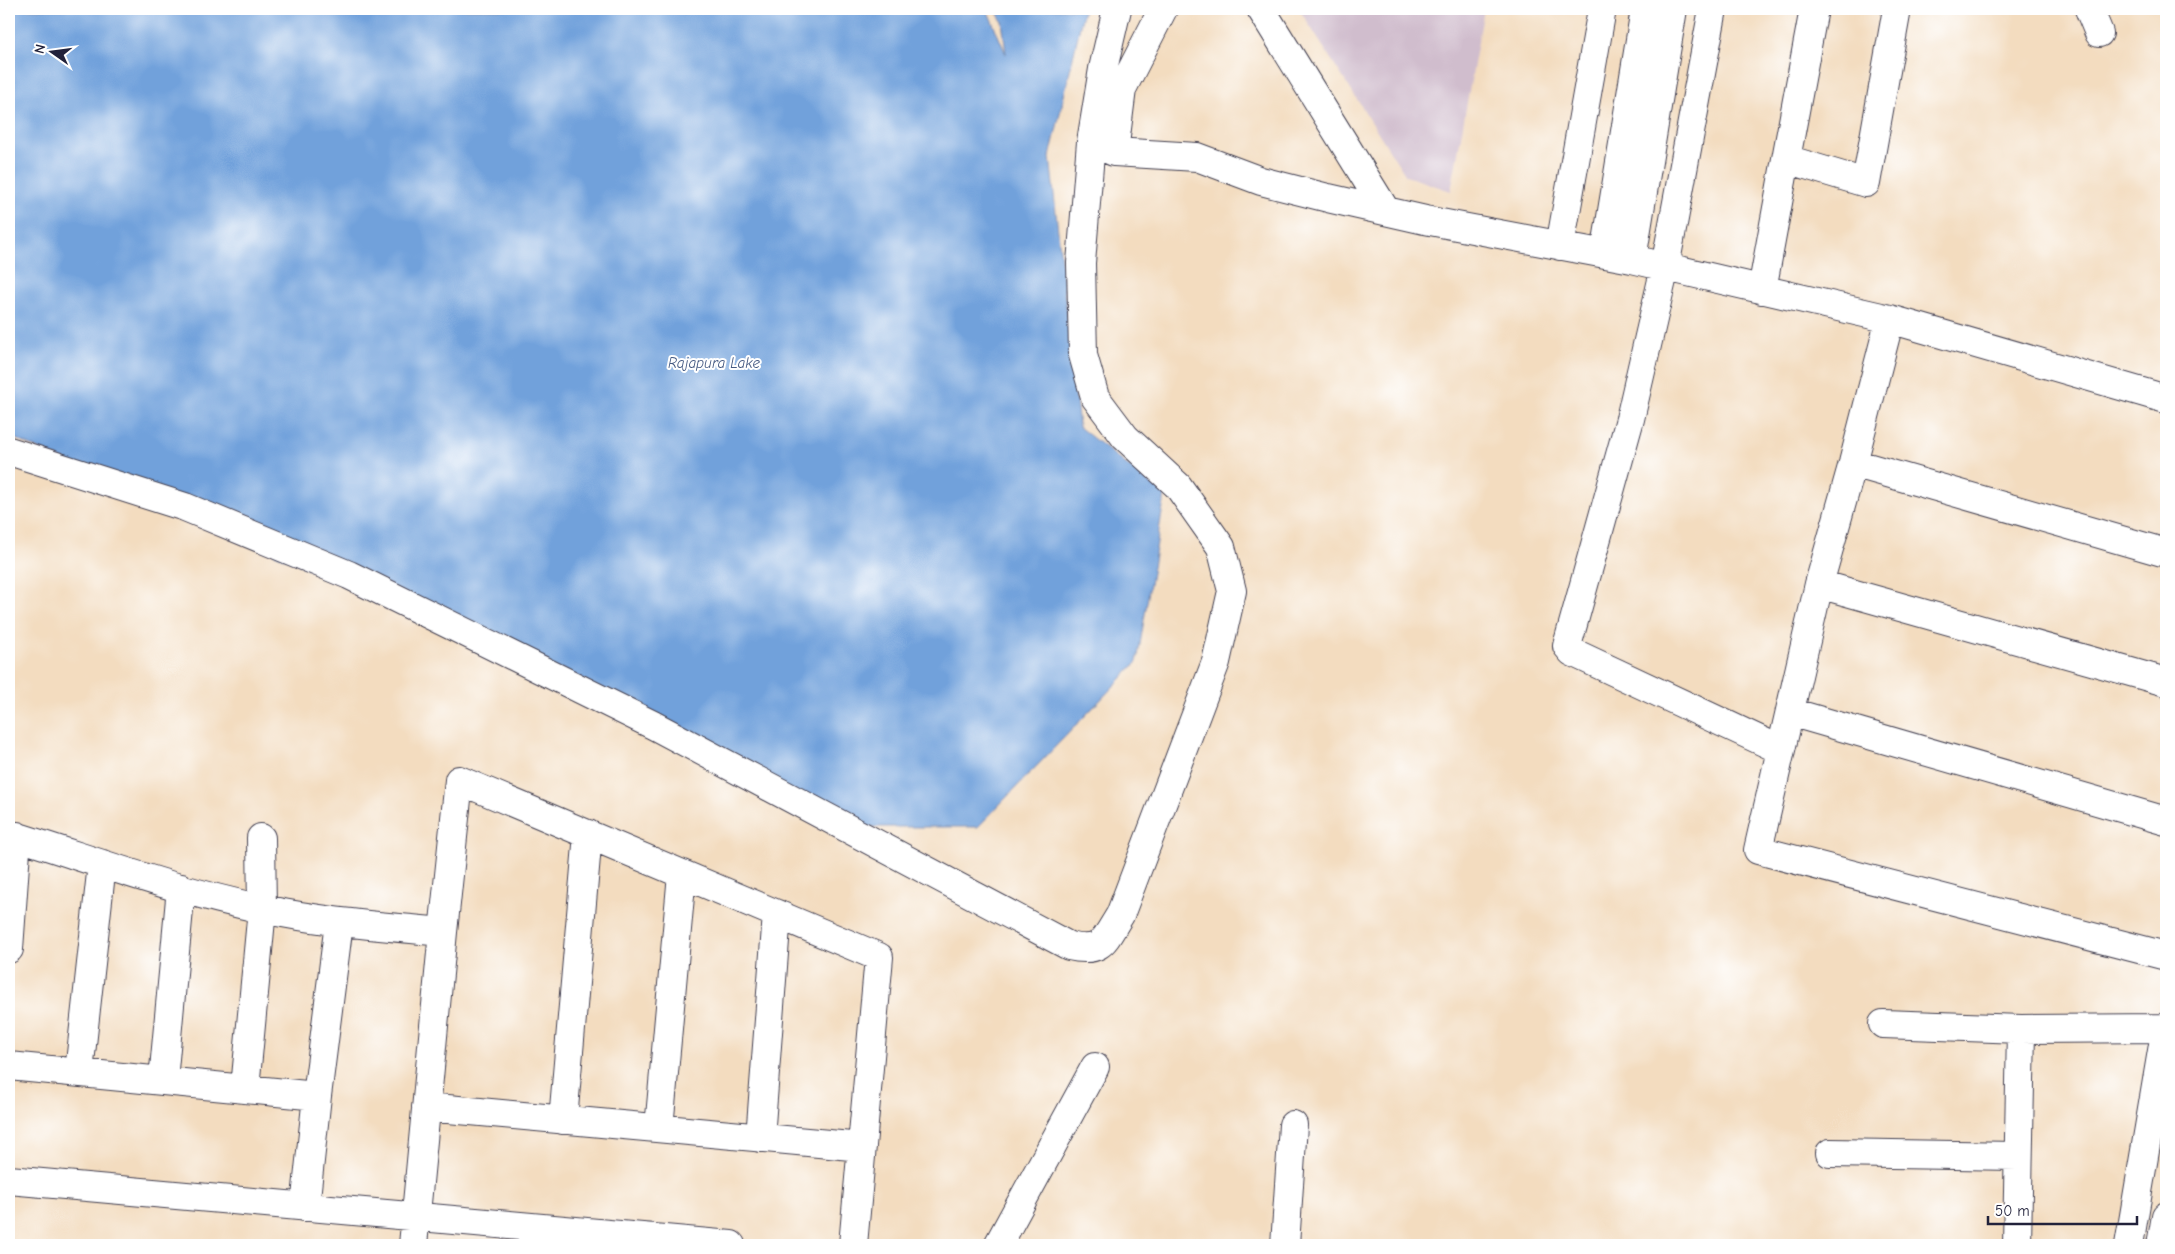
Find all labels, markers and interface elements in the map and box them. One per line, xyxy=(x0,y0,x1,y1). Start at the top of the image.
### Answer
north arrow xyxy=(28,28,78,78)
text: N xyxy=(31,42,49,55)
water label: Rajapura Lake xyxy=(668,354,761,372)
scale bar xyxy=(1988,1194,2136,1226)
text: 50 m xyxy=(1995,1202,2030,1220)

